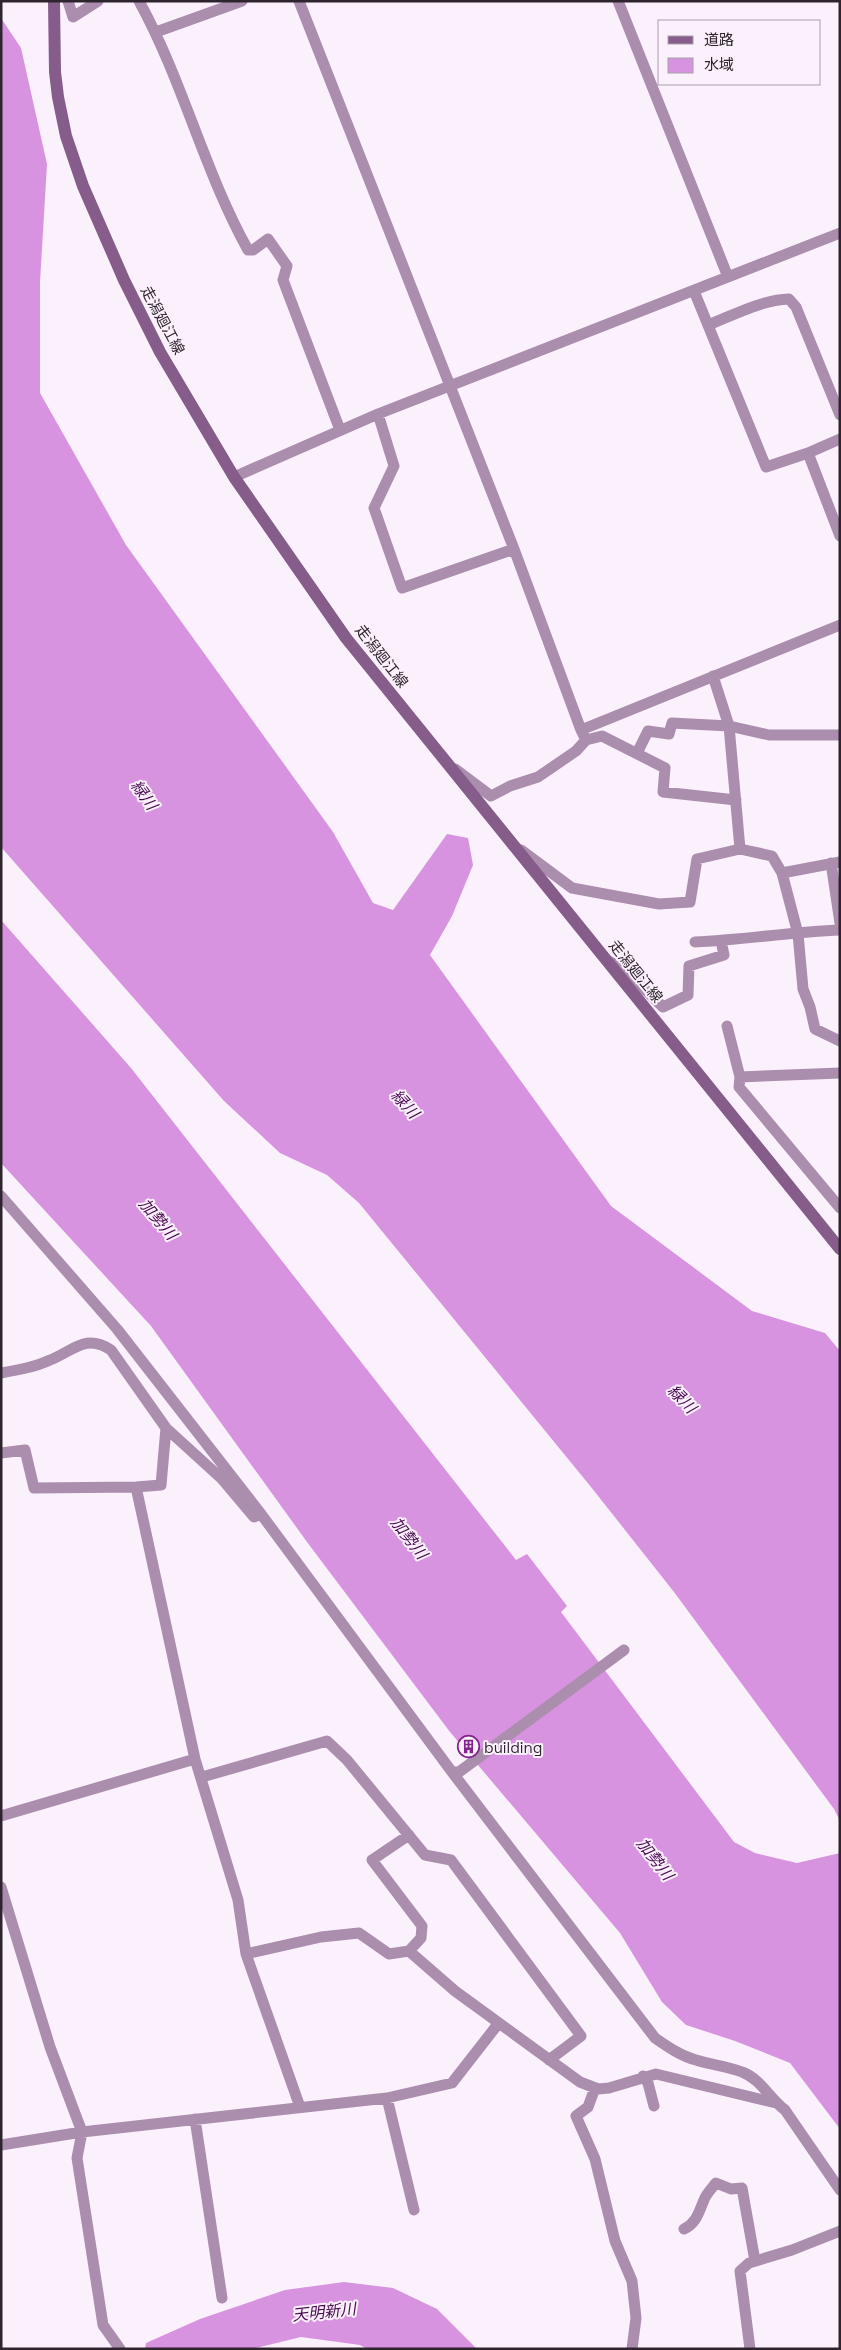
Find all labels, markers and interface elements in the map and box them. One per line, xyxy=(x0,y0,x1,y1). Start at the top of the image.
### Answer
legend xyxy=(658,20,821,85)
text: 道路 xyxy=(704,30,734,49)
text: 水域 xyxy=(704,55,734,74)
street label: 走潟廻江線 xyxy=(137,282,189,358)
street label: 走潟廻江線 xyxy=(351,621,413,691)
water label: 緑川 xyxy=(126,776,163,816)
street label: 走潟廻江線 xyxy=(605,936,667,1006)
water label: 緑川 xyxy=(386,1085,425,1124)
water label: 加勢川 xyxy=(135,1194,183,1246)
water label: 緑川 xyxy=(663,1380,702,1419)
water label: 加勢川 xyxy=(386,1513,433,1565)
building icon: building xyxy=(456,1735,480,1759)
place label: building xyxy=(484,1738,542,1757)
water label: 加勢川 xyxy=(632,1834,679,1886)
water label: 天明新川 xyxy=(291,2298,359,2326)

